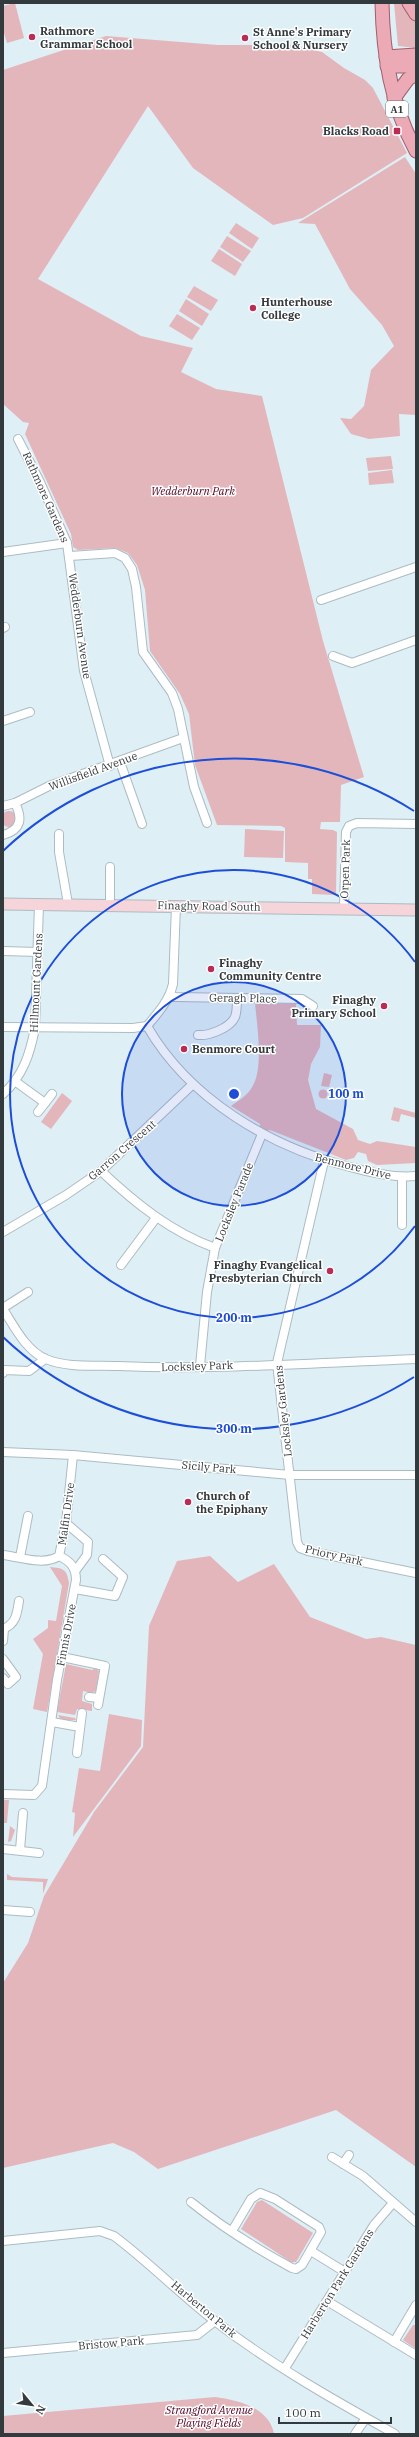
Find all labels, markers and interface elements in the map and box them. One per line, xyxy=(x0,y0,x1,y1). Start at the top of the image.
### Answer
place label: Rathmore Grammar School xyxy=(40,24,133,51)
place label: St Anne's Primary School & Nursery xyxy=(253,25,352,52)
marker: Rathmore Grammar School xyxy=(27,32,37,42)
marker: St Anne's Primary School & Nursery xyxy=(240,33,250,43)
road number: A1 xyxy=(386,101,408,117)
place label: Blacks Road xyxy=(323,124,389,138)
marker: Blacks Road xyxy=(392,126,402,136)
place label: Hunterhouse College xyxy=(261,295,333,322)
marker: Hunterhouse College xyxy=(248,303,258,313)
street label: Rathmore Gardens xyxy=(20,449,72,545)
park label: Wedderburn Park xyxy=(151,484,235,498)
street label: Wedderburn Avenue xyxy=(66,572,94,680)
street label: Willisfield Avenue xyxy=(47,748,139,794)
street label: Orpen Park xyxy=(337,839,353,899)
street label: Finaghy Road South xyxy=(157,898,261,914)
street label: Hillmount Gardens xyxy=(26,933,46,1033)
place label: Finaghy Community Centre xyxy=(219,956,322,983)
marker: Finaghy Community Centre xyxy=(206,964,216,974)
street label: Geragh Place xyxy=(209,990,277,1006)
place label: Finaghy Primary School xyxy=(291,993,377,1020)
marker: Finaghy Primary School xyxy=(379,1001,389,1011)
place label: Benmore Court xyxy=(192,1042,275,1056)
marker: Benmore Court xyxy=(179,1044,189,1054)
text: 100 m xyxy=(328,1086,364,1101)
centre of rings xyxy=(227,1087,241,1101)
street label: Garron Crescent xyxy=(85,1117,159,1183)
street label: Benmore Drive xyxy=(313,1150,393,1182)
street label: Locksley Parade xyxy=(212,1160,256,1244)
place label: Finaghy Evangelical Presbyterian Church xyxy=(209,1258,322,1285)
marker: Finaghy Evangelical Presbyterian Church xyxy=(325,1266,335,1276)
text: 200 m xyxy=(216,1310,252,1325)
street label: Locksley Park xyxy=(161,1358,234,1374)
street label: Locksley Gardens xyxy=(271,1365,295,1457)
text: 300 m xyxy=(216,1421,252,1436)
street label: Sicily Park xyxy=(181,1458,237,1476)
street label: Malfin Drive xyxy=(55,1482,77,1546)
place label: Church of the Epiphany xyxy=(196,1489,268,1516)
marker: Church of the Epiphany xyxy=(183,1497,193,1507)
street label: Priory Park xyxy=(304,1542,365,1569)
street label: Finnis Drive xyxy=(53,1603,79,1667)
street label: Harberton Park Gardens xyxy=(297,2226,377,2342)
street label: Harberton Park xyxy=(169,2278,240,2341)
street label: Bristow Park xyxy=(77,2333,145,2353)
north arrow xyxy=(12,2385,52,2425)
scale bar xyxy=(279,2399,391,2425)
text: N xyxy=(32,2403,49,2417)
park label: Strangford Avenue Playing Fields xyxy=(164,2403,253,2430)
text: 100 m xyxy=(285,2405,321,2420)

